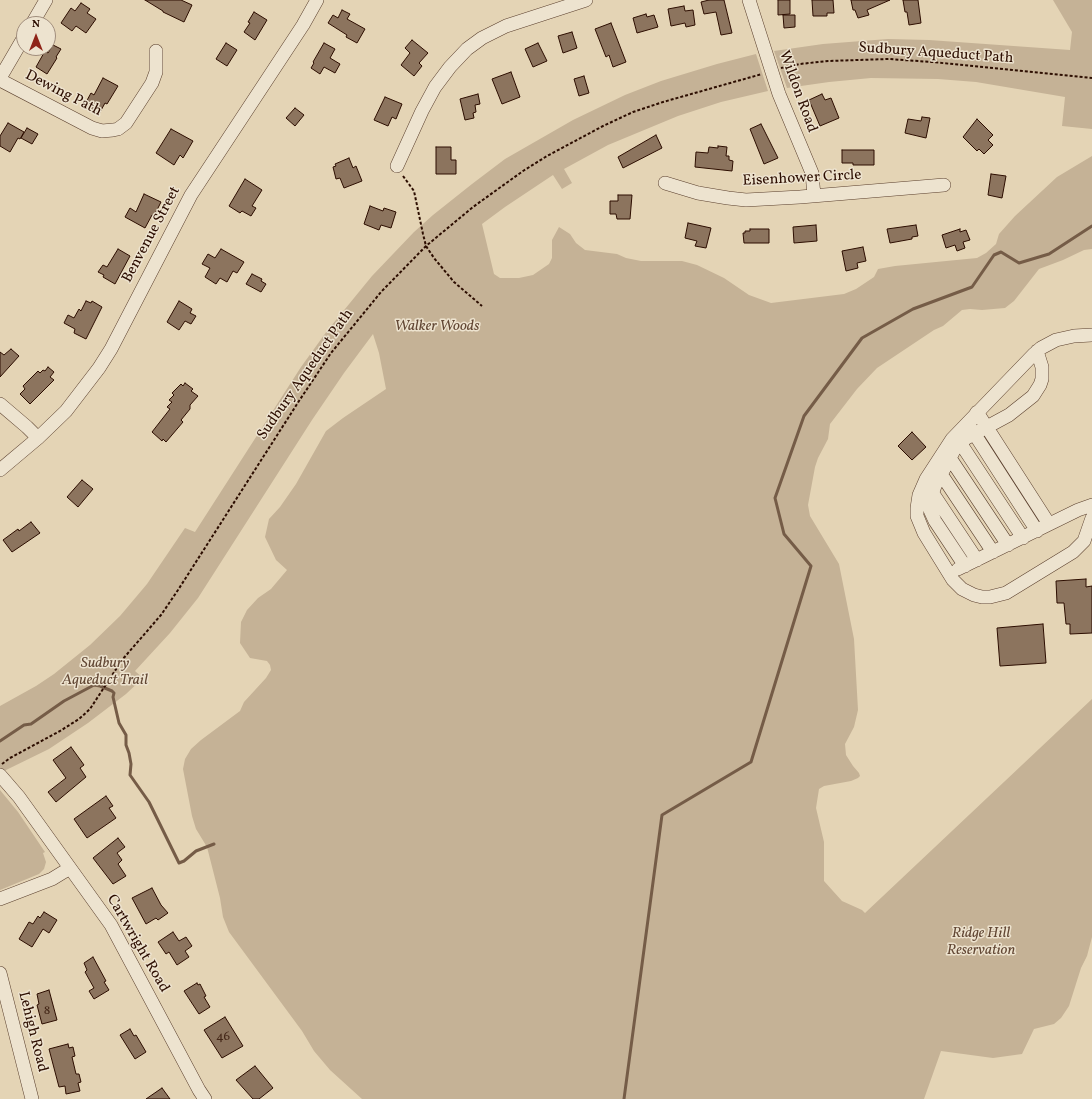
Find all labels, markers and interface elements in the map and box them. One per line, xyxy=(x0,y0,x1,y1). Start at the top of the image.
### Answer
north arrow xyxy=(16,16,56,56)
text: N xyxy=(32,17,40,32)
street label: Sudbury Aqueduct Path xyxy=(858,40,1014,68)
street label: Wildon Road xyxy=(774,49,820,135)
street label: Dewing Path xyxy=(22,67,104,121)
street label: Eisenhower Circle xyxy=(742,167,862,191)
street label: Benvenue Street xyxy=(119,184,185,286)
street label: Sudbury Aqueduct Path xyxy=(254,306,358,444)
park label: Walker Woods xyxy=(395,318,479,336)
park label: Sudbury Aqueduct Trail xyxy=(62,655,148,690)
street label: Cartwright Road xyxy=(102,892,172,996)
park label: Ridge Hill Reservation xyxy=(947,925,1015,960)
street label: Lehigh Road xyxy=(13,990,51,1074)
house number: 8 xyxy=(44,1004,50,1020)
house number: 46 xyxy=(216,1030,230,1046)

